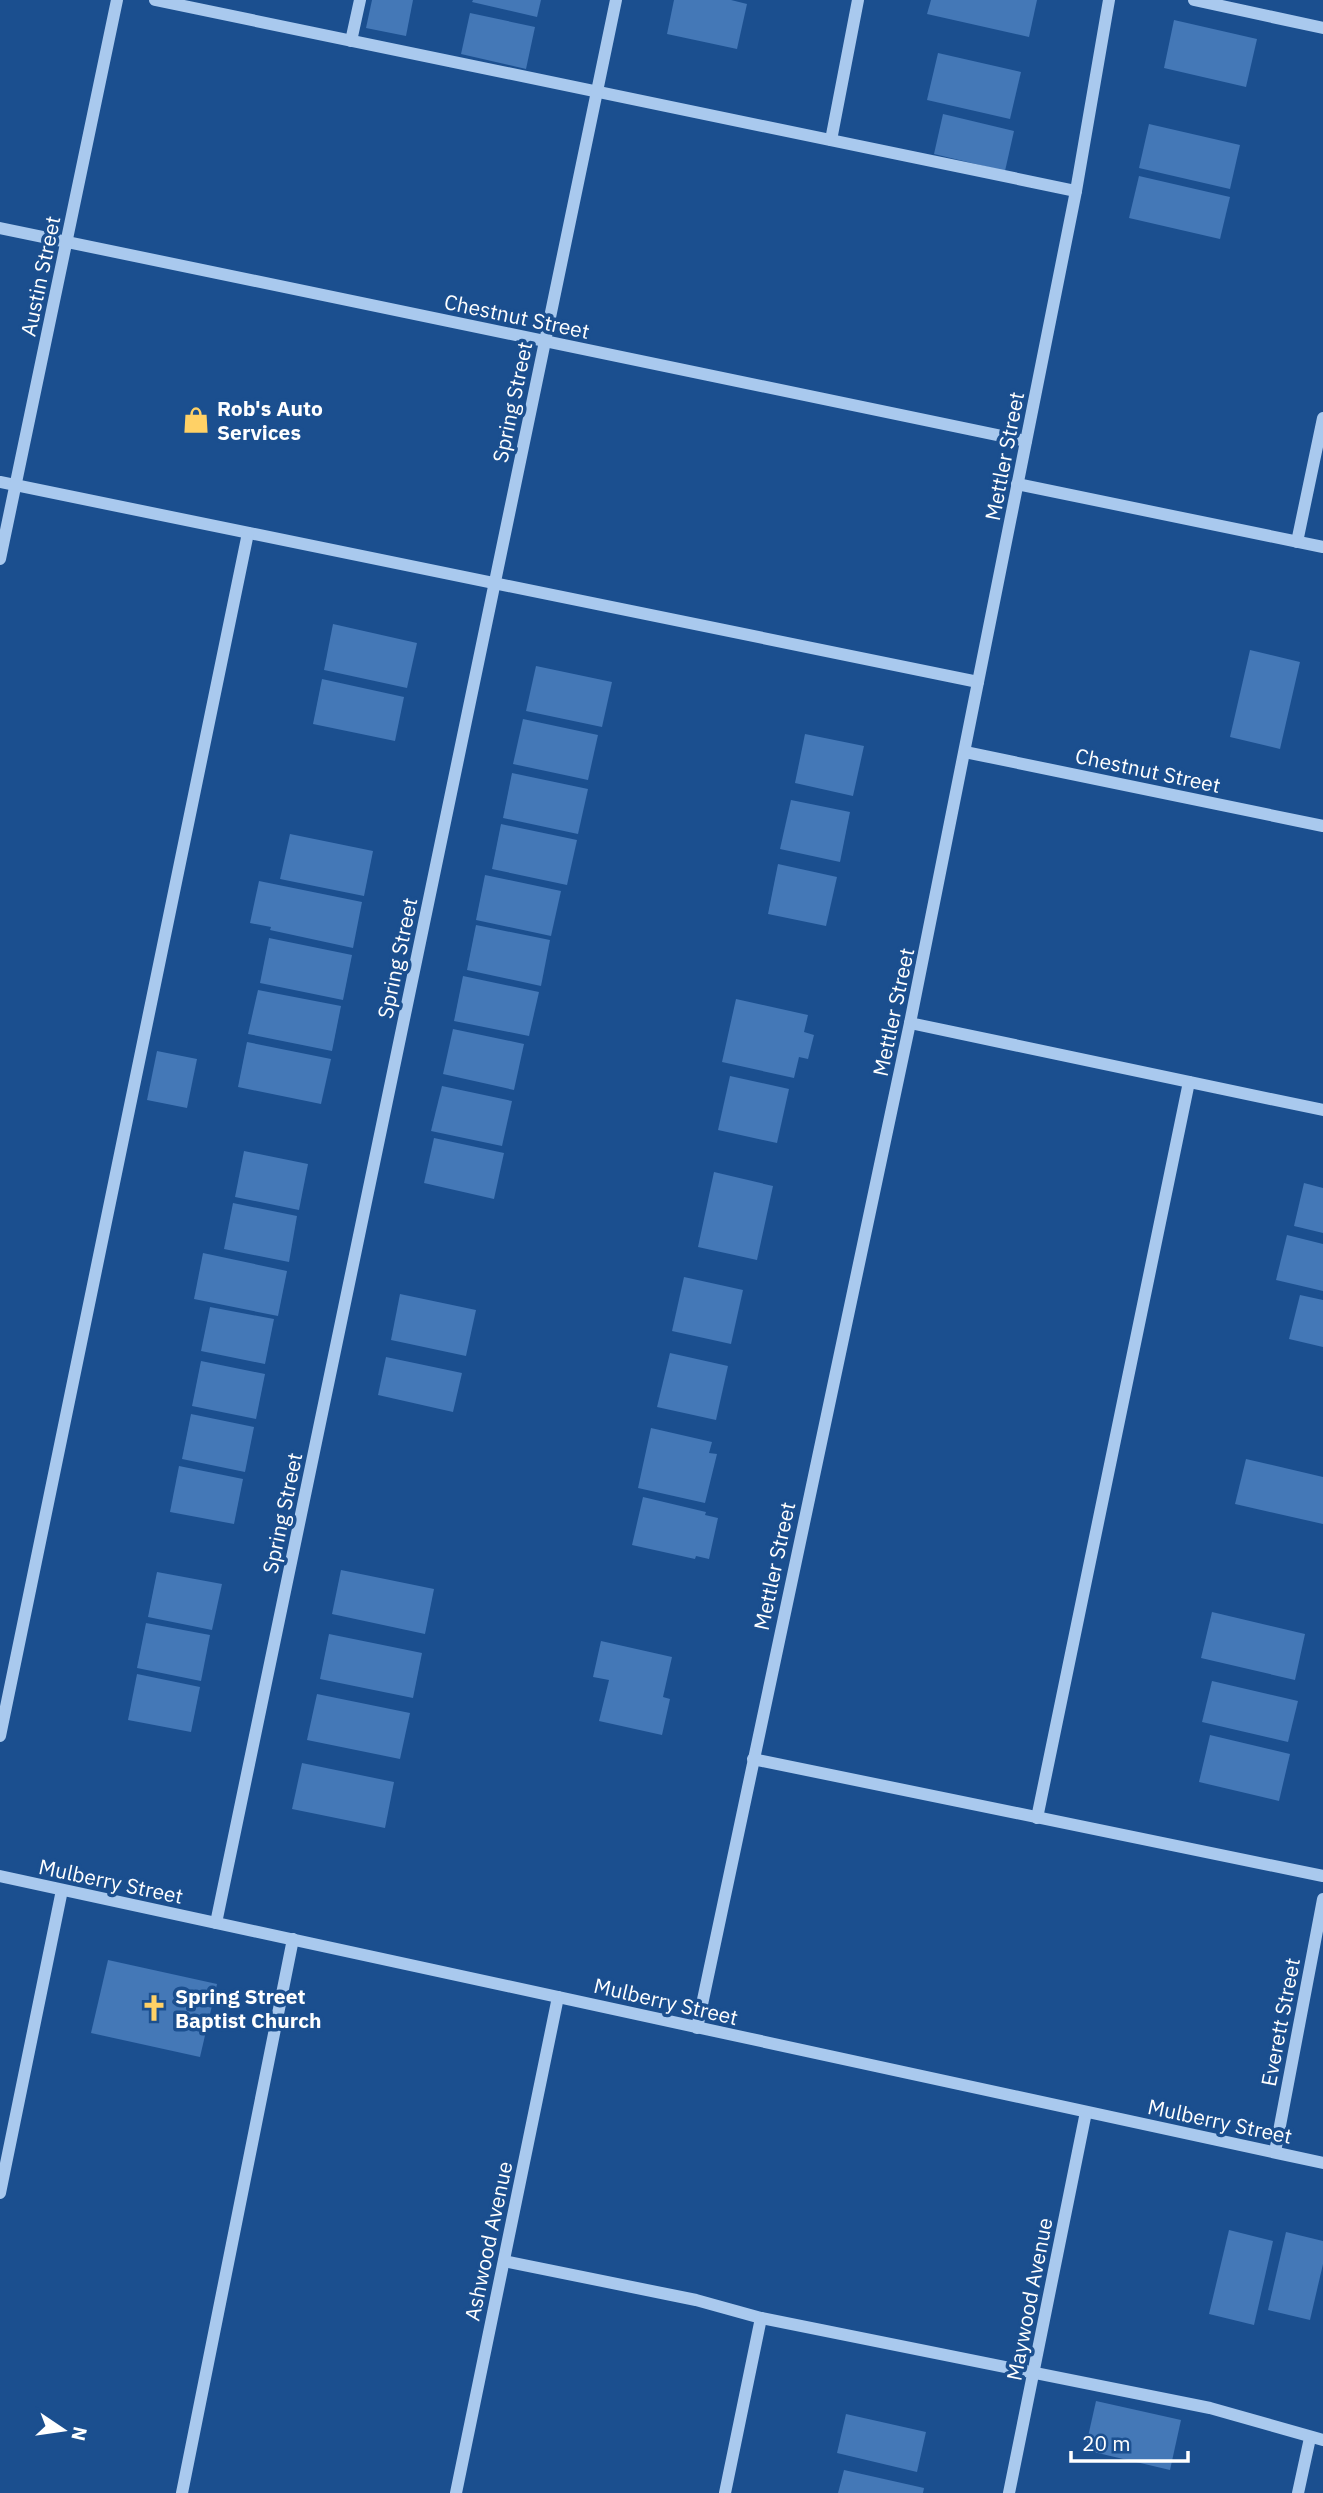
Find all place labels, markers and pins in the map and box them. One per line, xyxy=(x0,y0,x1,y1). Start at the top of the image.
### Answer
place label: Rob's Auto Services xyxy=(217,394,323,446)
shop icon: Rob's Auto Services xyxy=(181,405,211,435)
place label: Spring Street Baptist Church xyxy=(175,1982,322,2034)
church icon: Spring Street Baptist Church xyxy=(139,1993,169,2023)

